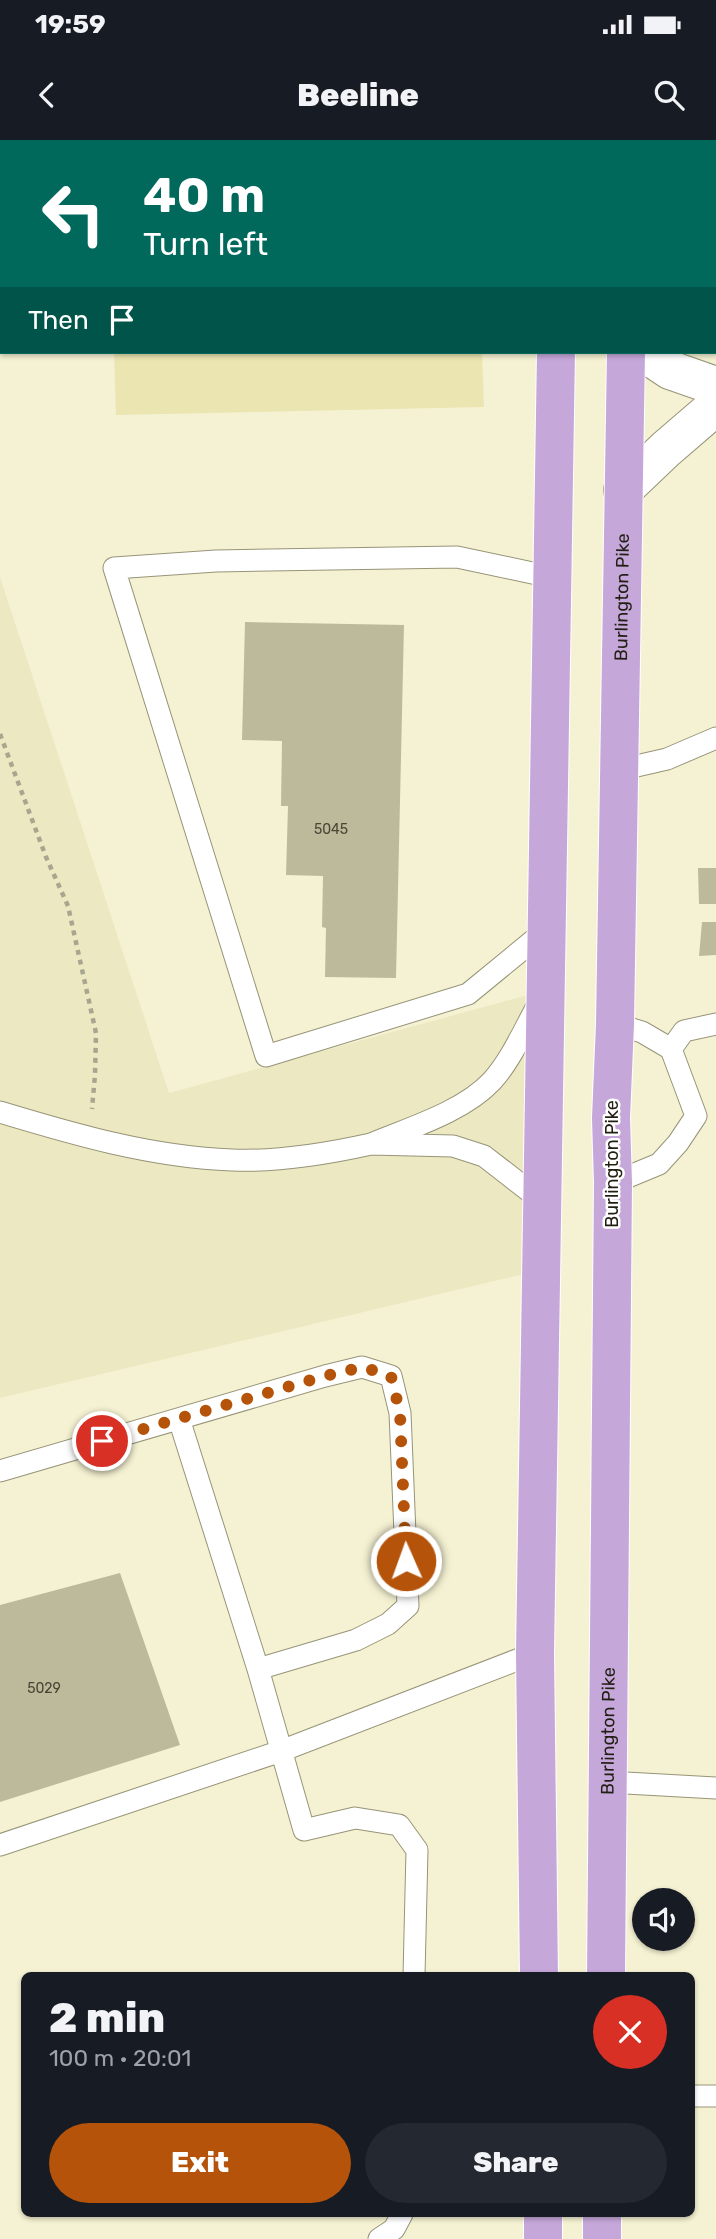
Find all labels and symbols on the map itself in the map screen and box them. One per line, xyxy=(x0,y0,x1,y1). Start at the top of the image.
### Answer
street label: Burlington Pike xyxy=(610,533,634,661)
house number: 5045 xyxy=(314,821,348,838)
street label: Burlington Pike xyxy=(601,1100,623,1228)
pin xyxy=(72,1411,132,1471)
position arrow xyxy=(369,1524,443,1598)
street label: Burlington Pike xyxy=(597,1667,620,1795)
house number: 5029 xyxy=(27,1680,61,1697)

